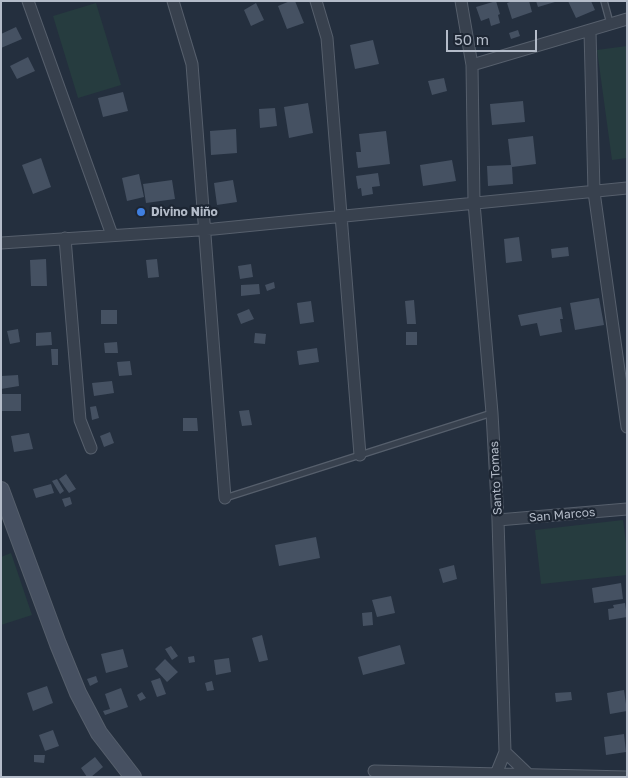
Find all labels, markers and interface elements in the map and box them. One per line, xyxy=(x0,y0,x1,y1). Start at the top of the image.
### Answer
scale bar xyxy=(448,20,539,52)
text: 50 m xyxy=(454,30,489,48)
place label: Divino Niño xyxy=(151,205,218,219)
marker: Divino Niño xyxy=(135,206,147,218)
street label: Santo Tomas xyxy=(487,441,505,515)
street label: San Marcos xyxy=(528,505,596,525)

